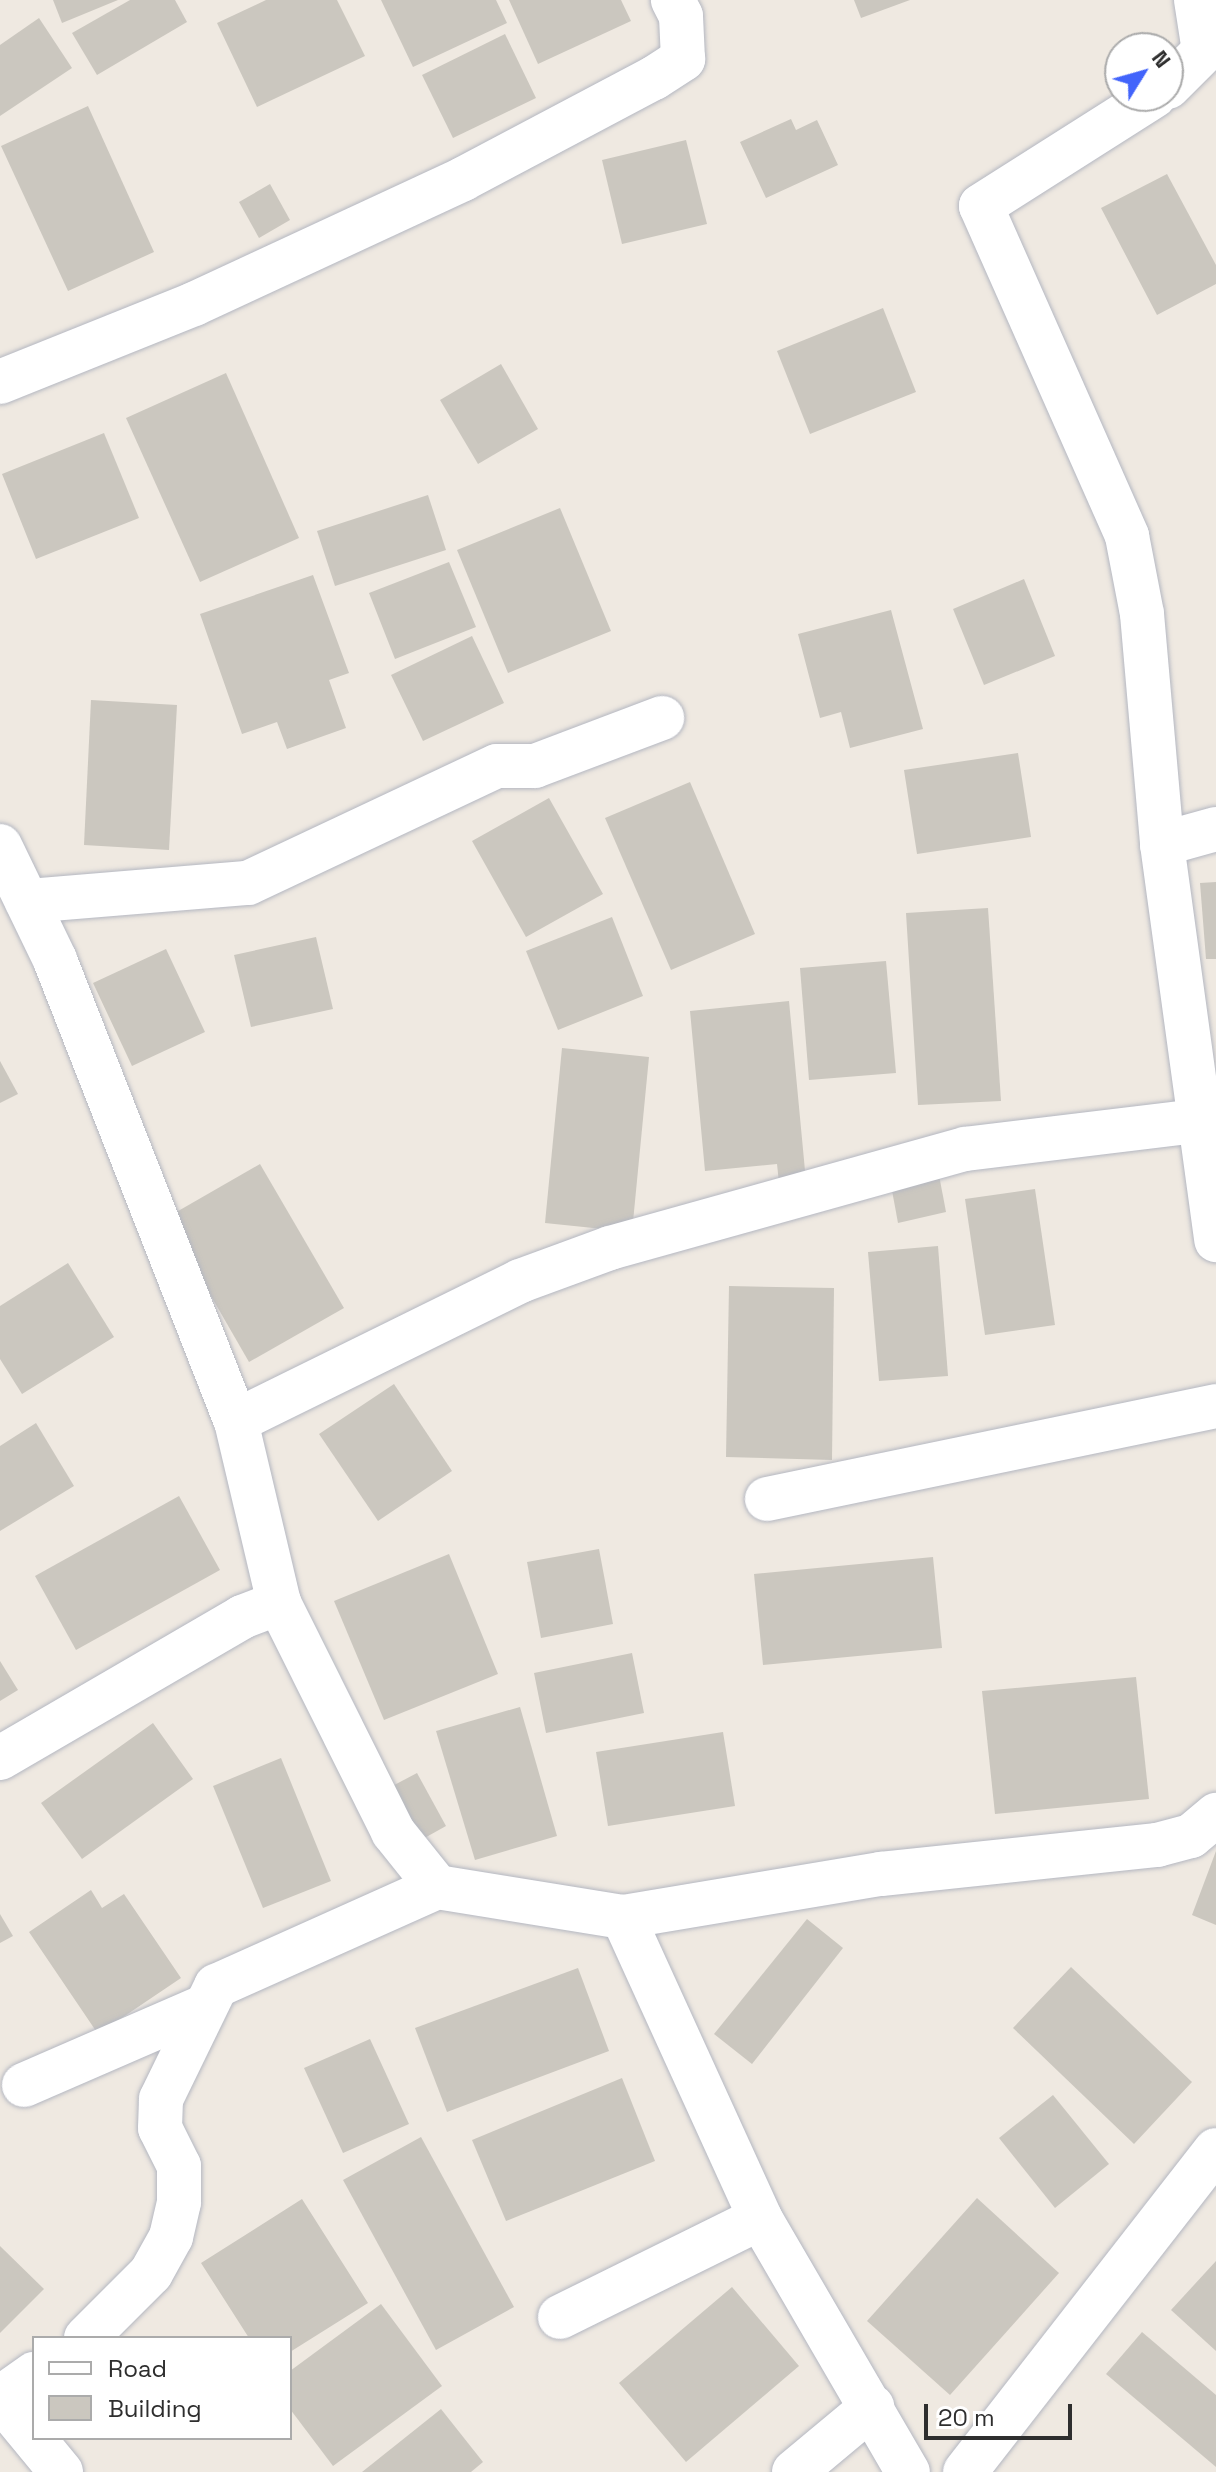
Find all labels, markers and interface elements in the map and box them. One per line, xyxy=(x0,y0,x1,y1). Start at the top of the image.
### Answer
north arrow xyxy=(1104,32,1184,112)
text: N xyxy=(1146,44,1177,73)
legend xyxy=(32,2336,292,2440)
text: Road xyxy=(108,2353,167,2384)
scale bar xyxy=(928,2388,1076,2438)
text: Building xyxy=(108,2393,202,2424)
text: 20 m xyxy=(938,2402,995,2433)

